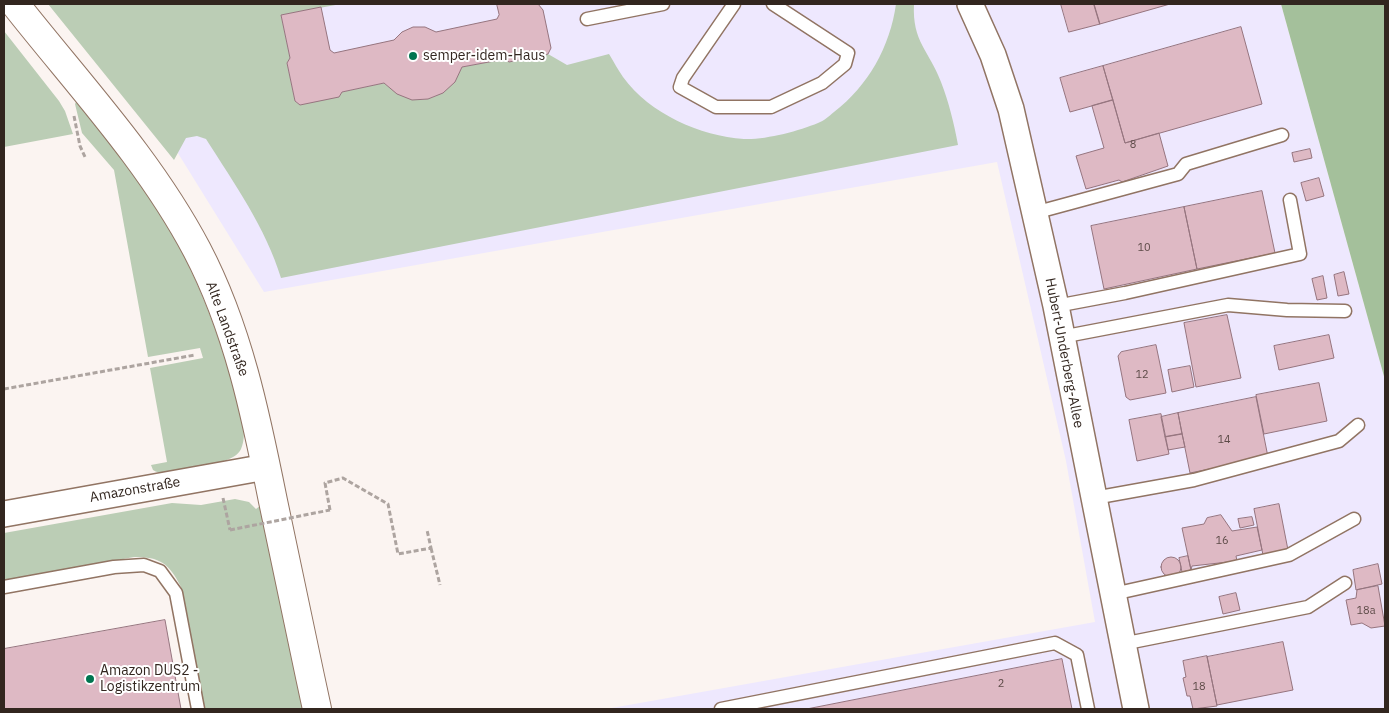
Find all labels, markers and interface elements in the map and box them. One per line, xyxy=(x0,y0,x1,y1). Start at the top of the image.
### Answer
place label: semper-idem-Haus xyxy=(423,48,545,64)
marker: semper-idem-Haus xyxy=(407,50,419,62)
house number: 8 xyxy=(1130,138,1136,152)
house number: 10 xyxy=(1137,241,1151,255)
street label: Hubert-Underberg-Allee xyxy=(1041,276,1087,430)
street label: Alte Landstraße xyxy=(202,279,252,379)
house number: 12 xyxy=(1135,368,1149,382)
house number: 14 xyxy=(1217,433,1231,447)
street label: Amazonstraße xyxy=(88,474,182,506)
house number: 16 xyxy=(1215,534,1229,548)
house number: 18a xyxy=(1356,604,1376,618)
place label: Amazon DUS2 - Logistikzentrum xyxy=(100,663,200,696)
marker: Amazon DUS2 - Logistikzentrum xyxy=(84,673,96,685)
house number: 2 xyxy=(998,677,1004,691)
house number: 18 xyxy=(1192,680,1206,694)

